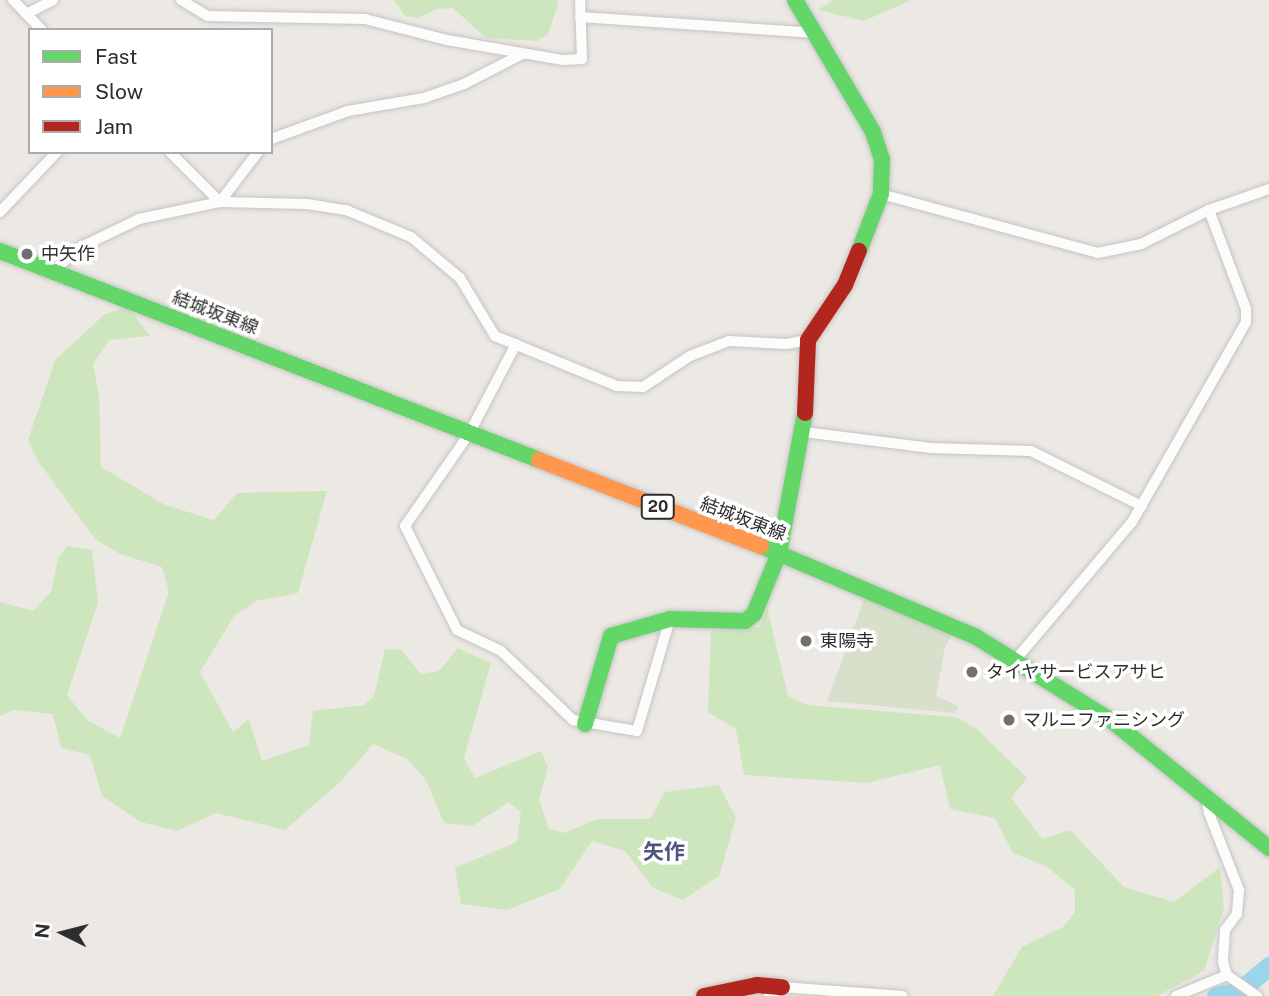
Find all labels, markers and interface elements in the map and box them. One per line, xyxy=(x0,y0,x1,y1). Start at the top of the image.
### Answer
legend xyxy=(28,28,273,154)
text: Fast xyxy=(95,44,137,69)
text: Slow xyxy=(95,79,143,104)
text: Jam xyxy=(95,114,133,139)
place label: 中矢作 xyxy=(41,243,95,265)
marker: 中矢作 xyxy=(19,246,35,262)
street label: 結城坂東線 xyxy=(169,287,261,339)
street label: 結城坂東線 xyxy=(697,493,789,545)
road number: 20 xyxy=(640,494,676,520)
place label: 東陽寺 xyxy=(820,630,874,652)
marker: 東陽寺 xyxy=(798,633,814,649)
place label: タイヤサービスアサヒ xyxy=(986,661,1166,683)
marker: タイヤサービスアサヒ xyxy=(964,664,980,680)
place label: マルニファニシング xyxy=(1023,709,1185,731)
marker: マルニファニシング xyxy=(1001,712,1017,728)
district label: 矢作 xyxy=(643,839,685,865)
north arrow xyxy=(28,898,98,968)
text: N xyxy=(30,922,54,939)

